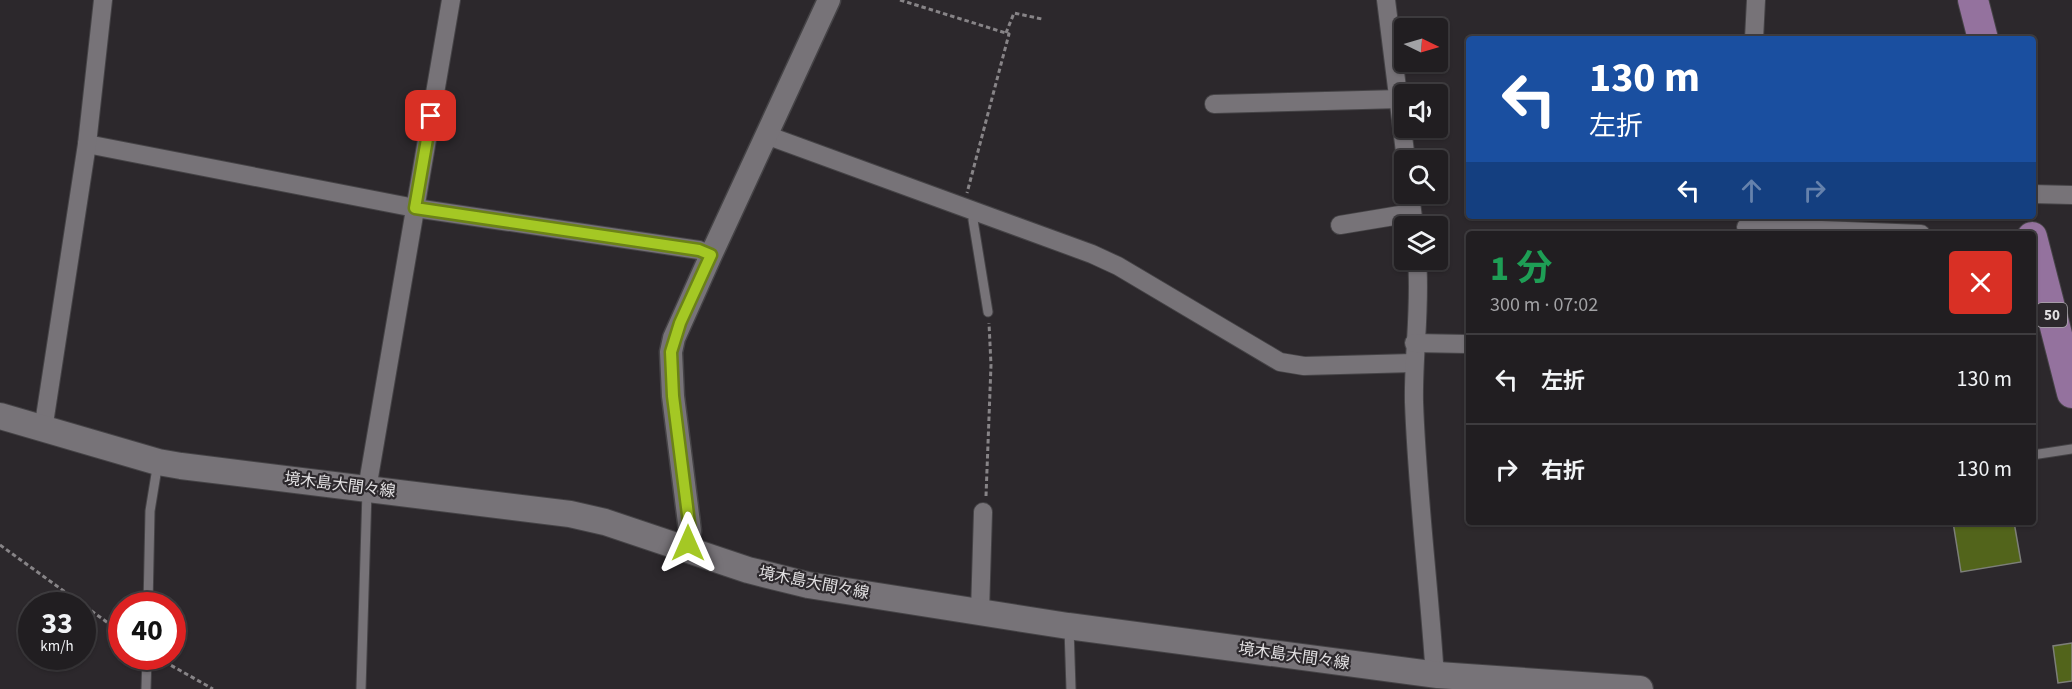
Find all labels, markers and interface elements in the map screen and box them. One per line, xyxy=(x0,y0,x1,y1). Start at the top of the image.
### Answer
north arrow xyxy=(1394,18,1448,72)
map controls xyxy=(1394,18,1448,270)
text: 130 m xyxy=(1589,48,1700,108)
icon: left xyxy=(1490,60,1568,138)
button: sound xyxy=(1394,84,1448,138)
pin xyxy=(405,90,456,141)
icon: arrive xyxy=(414,99,447,132)
text: 左折 xyxy=(1589,107,1643,146)
button: search xyxy=(1394,150,1448,204)
icon: left xyxy=(1672,174,1705,207)
icon: ahead xyxy=(1735,174,1768,207)
icon: right xyxy=(1798,174,1831,207)
button: layers xyxy=(1394,216,1448,270)
text: 1 分 xyxy=(1490,243,1552,294)
button: close xyxy=(1949,251,2012,314)
text: 300 m · 07:02 xyxy=(1490,291,1598,319)
road number: 50 xyxy=(2037,303,2067,327)
icon: left xyxy=(1490,363,1523,396)
text: 130 m xyxy=(1957,363,2012,395)
text: 左折 xyxy=(1541,365,1585,397)
icon: right xyxy=(1490,453,1523,486)
text: 130 m xyxy=(1957,453,2012,485)
text: 右折 xyxy=(1541,455,1585,487)
street label: 境木島大間々線 xyxy=(283,467,397,503)
position arrow xyxy=(656,511,720,575)
street label: 境木島大間々線 xyxy=(757,562,871,604)
speed limit sign: 40 xyxy=(108,592,186,670)
text: 33 xyxy=(41,602,73,645)
text: km/h xyxy=(40,636,74,657)
street label: 境木島大間々線 xyxy=(1237,637,1351,675)

